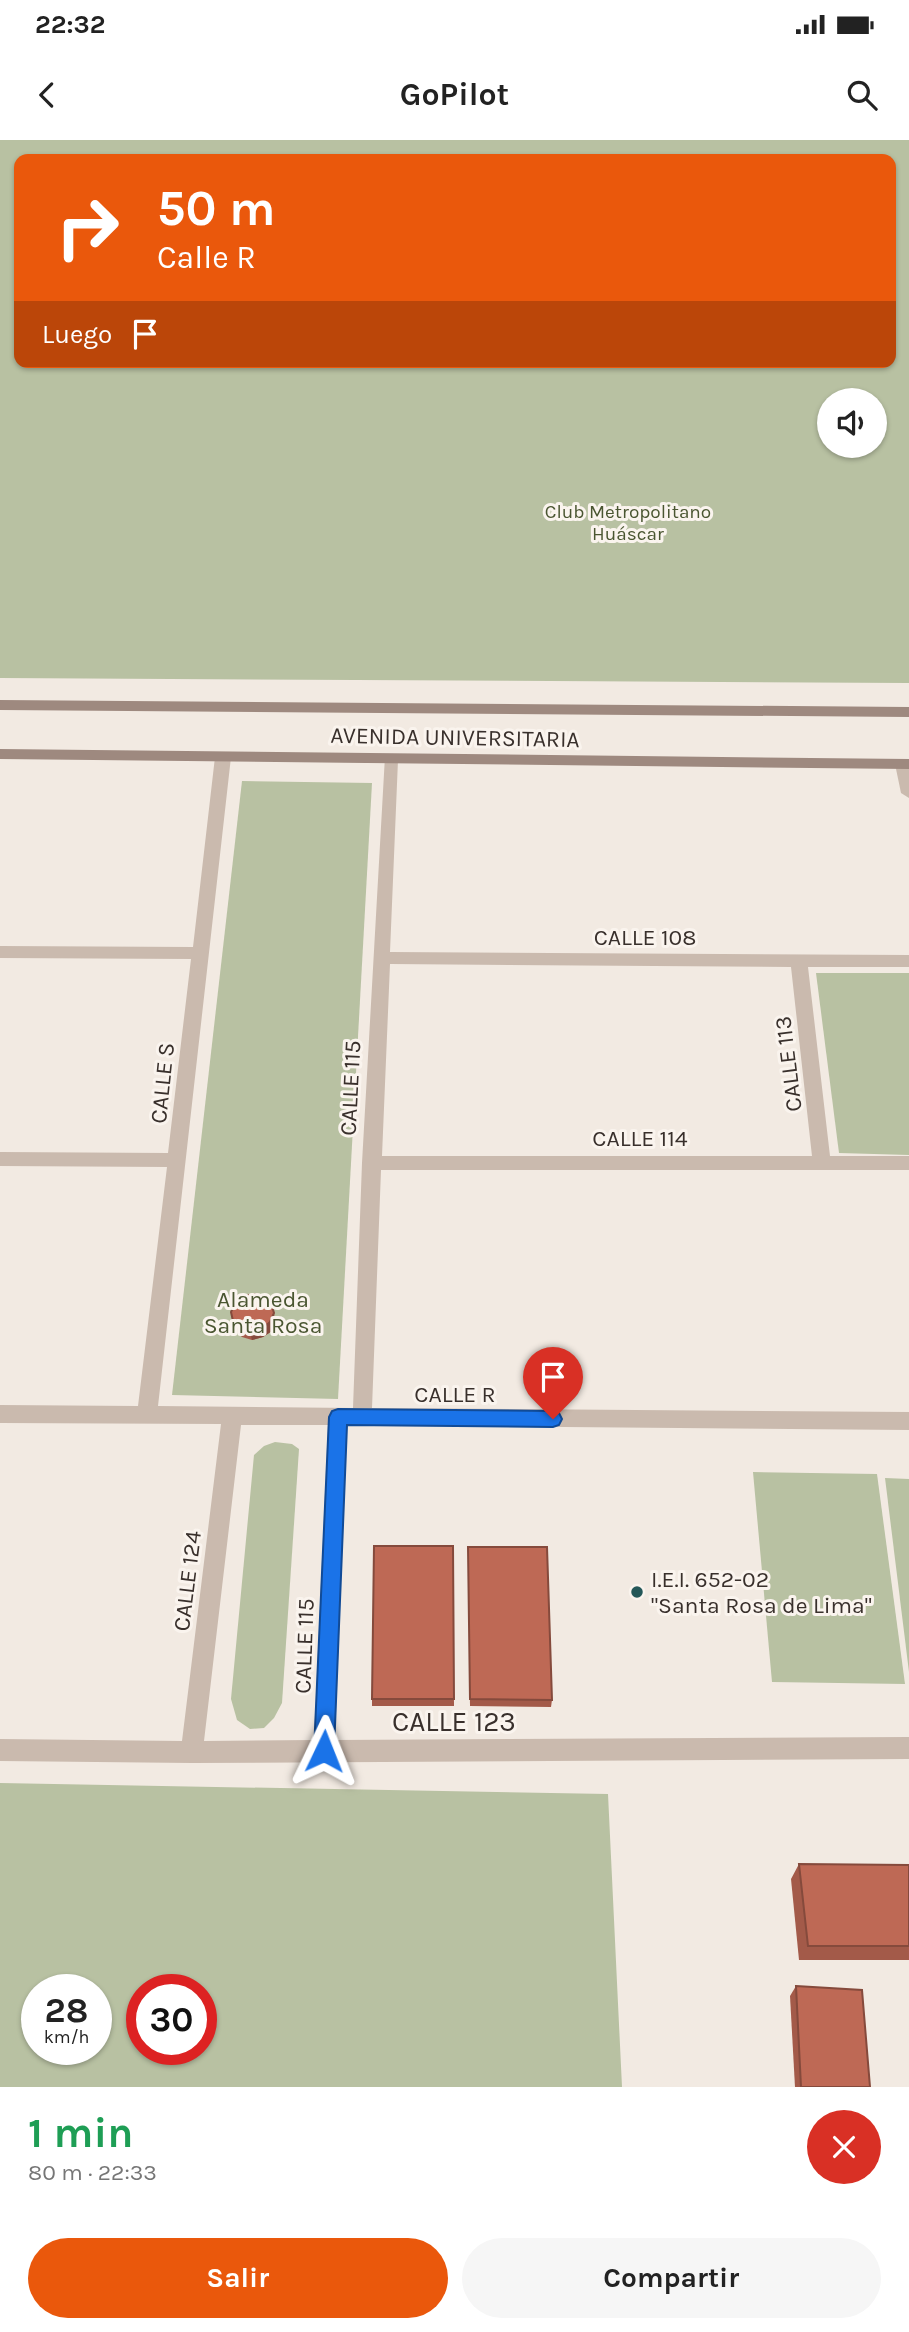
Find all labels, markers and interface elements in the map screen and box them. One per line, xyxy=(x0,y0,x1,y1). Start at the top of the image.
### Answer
text: 22:32 xyxy=(35,9,105,40)
icon: back xyxy=(28,76,66,114)
text: GoPilot xyxy=(400,76,509,113)
icon: search xyxy=(843,76,881,114)
text: 50 m xyxy=(157,180,275,237)
icon: right xyxy=(42,182,133,273)
text: Calle R xyxy=(157,239,256,276)
icon: arrive xyxy=(126,315,164,353)
text: Luego xyxy=(42,319,112,350)
map controls xyxy=(817,388,887,458)
button: sound xyxy=(817,388,887,458)
park label: Club Metropolitano Huáscar xyxy=(545,501,711,545)
street label: AVENIDA UNIVERSITARIA xyxy=(330,722,580,753)
street label: CALLE 108 xyxy=(594,924,696,951)
street label: CALLE 113 xyxy=(769,1015,808,1113)
street label: CALLE 115 xyxy=(335,1040,366,1136)
street label: CALLE S xyxy=(145,1041,180,1125)
street label: CALLE 114 xyxy=(592,1125,688,1152)
park label: Alameda Santa Rosa xyxy=(204,1286,322,1339)
pin xyxy=(523,1347,583,1419)
icon: arrive xyxy=(534,1358,572,1396)
street label: CALLE R xyxy=(414,1381,496,1408)
street label: CALLE 124 xyxy=(168,1529,207,1633)
place label: I.E.I. 652-02 "Santa Rosa de Lima" xyxy=(651,1566,872,1619)
marker: I.E.I. 652-02 "Santa Rosa de Lima" xyxy=(629,1584,645,1600)
street label: CALLE 115 xyxy=(289,1598,320,1694)
street label: CALLE 123 xyxy=(392,1705,516,1738)
position arrow xyxy=(287,1714,361,1788)
speed limit sign: 30 xyxy=(126,1974,217,2065)
text: 28 xyxy=(45,1990,88,2031)
text: km/h xyxy=(44,2026,89,2048)
text: 1 min xyxy=(28,2108,133,2158)
button: close xyxy=(807,2110,881,2184)
text: 80 m · 22:33 xyxy=(28,2159,157,2186)
button: Salir xyxy=(28,2238,448,2318)
button: Compartir xyxy=(462,2238,881,2318)

